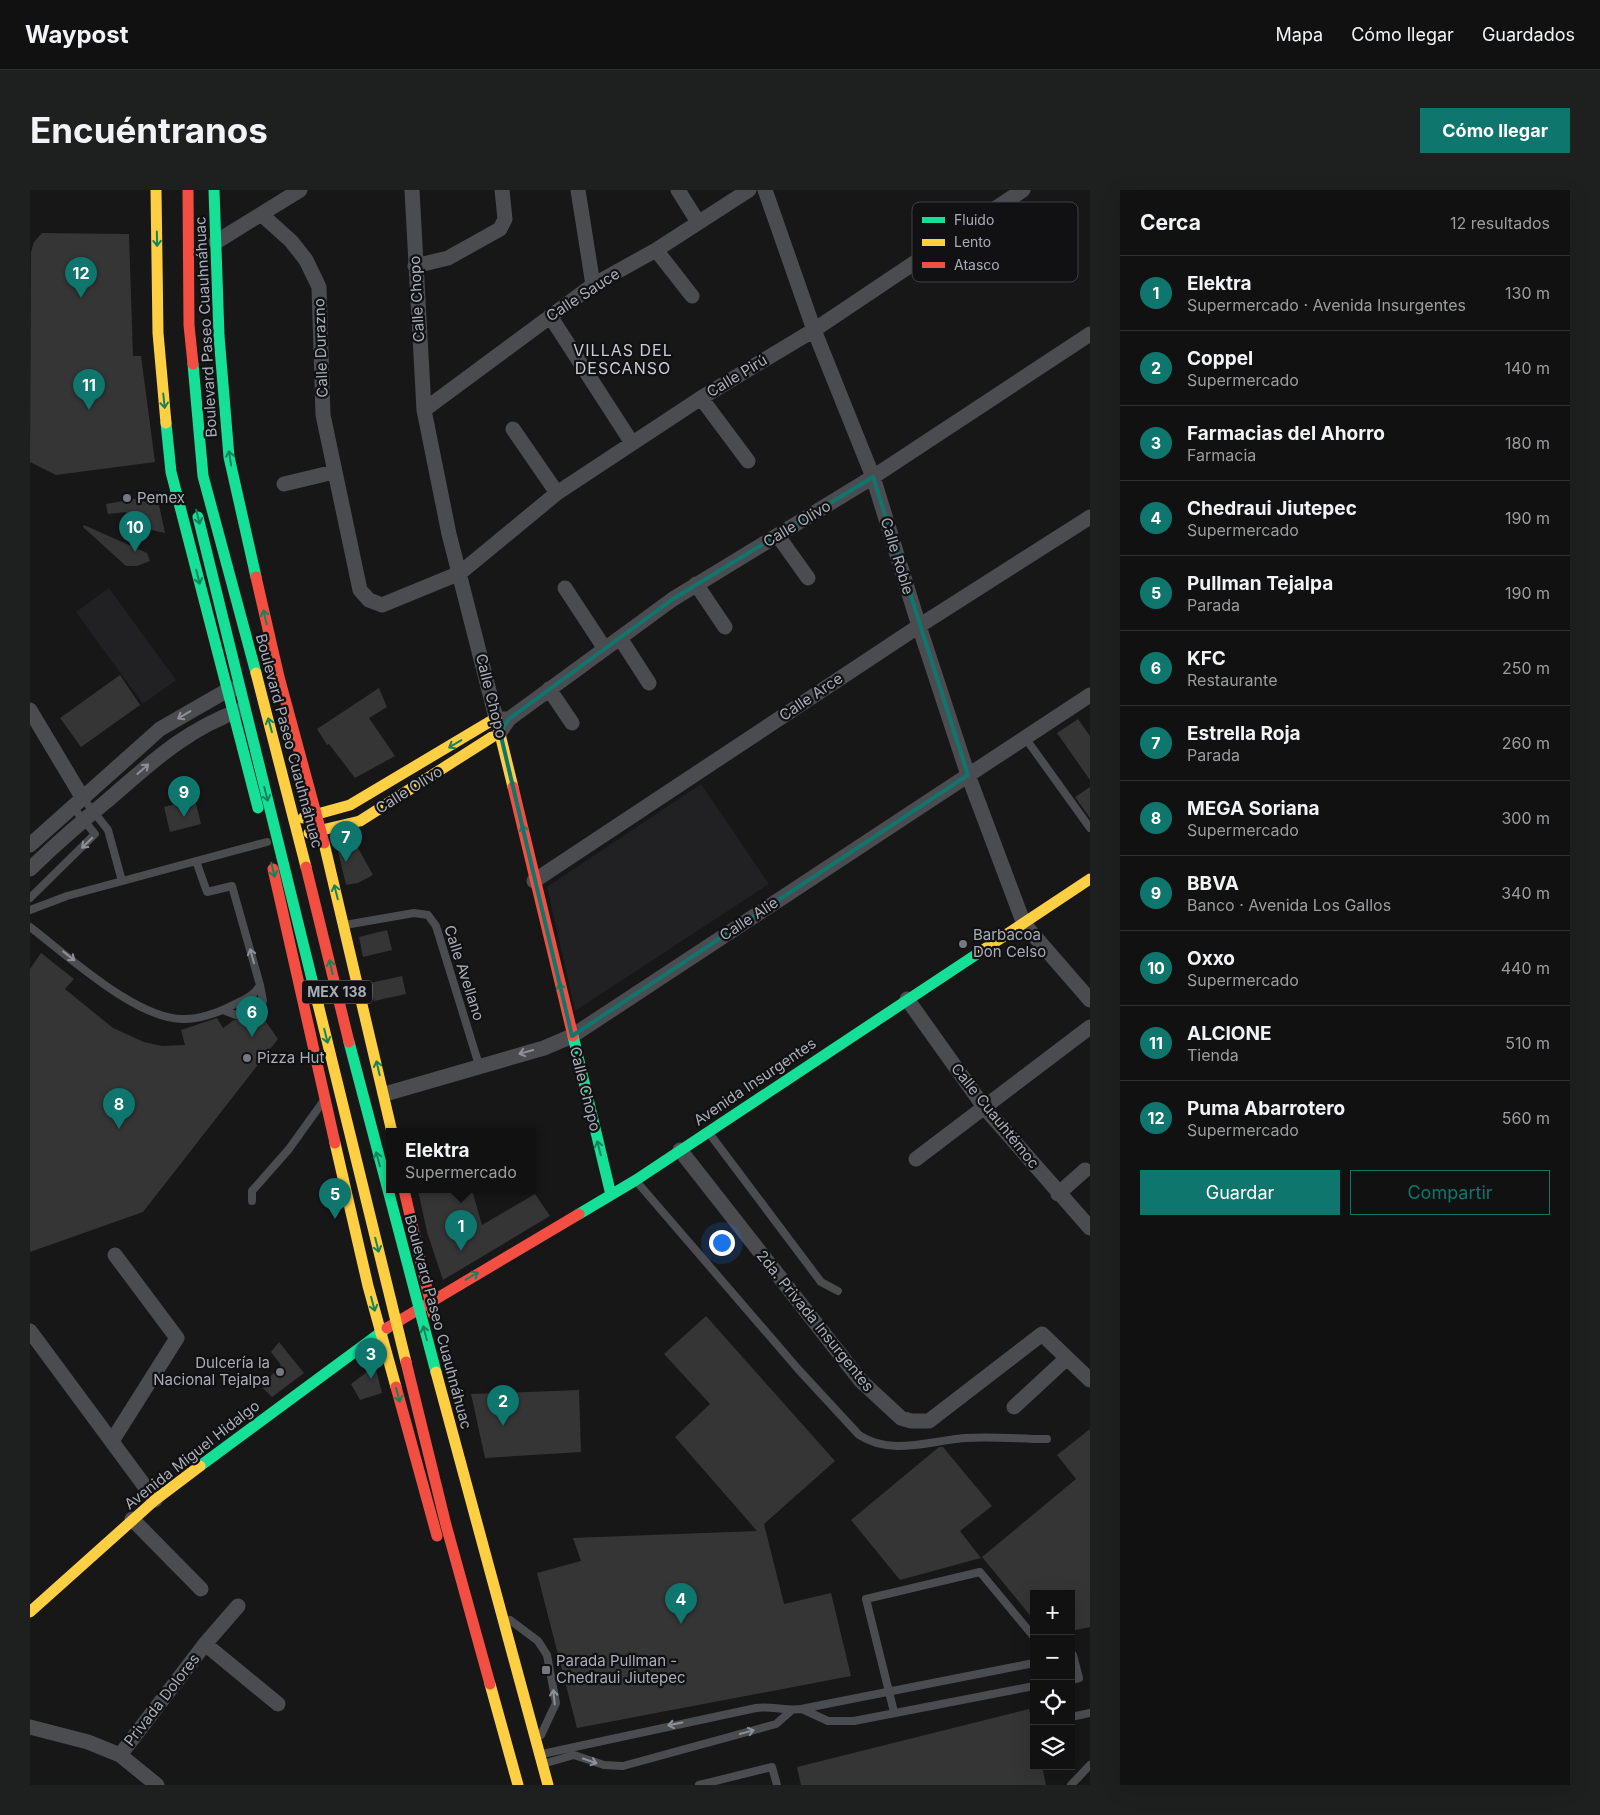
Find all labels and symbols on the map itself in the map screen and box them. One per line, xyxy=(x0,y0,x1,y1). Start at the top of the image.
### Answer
legend xyxy=(912,202,1078,282)
text: Fluido xyxy=(954,211,994,228)
street label: Boulevard Paseo Cuauhnáhuac xyxy=(190,216,221,438)
one-way arrow xyxy=(152,230,162,246)
text: Lento xyxy=(954,233,991,250)
street label: Calle Chopo xyxy=(405,255,428,343)
text: Atasco xyxy=(954,256,1000,273)
pin: 12 xyxy=(65,257,97,298)
street label: Calle Sauce xyxy=(542,264,623,325)
street label: Calle Durazno xyxy=(309,298,332,398)
district label: VILLAS DEL DESCANSO xyxy=(573,340,673,378)
street label: Calle Pirú xyxy=(703,350,770,401)
pin: 11 xyxy=(73,369,105,410)
one-way arrow xyxy=(159,393,169,409)
one-way arrow xyxy=(224,450,234,466)
place label: Pemex xyxy=(137,488,185,507)
marker: Pemex xyxy=(121,492,133,504)
street label: Calle Olivo xyxy=(759,496,834,551)
one-way arrow xyxy=(193,508,203,524)
pin: 10 xyxy=(119,511,151,552)
street label: Calle Roble xyxy=(877,515,918,597)
one-way arrow xyxy=(193,569,203,585)
one-way arrow xyxy=(260,609,269,625)
street label: Boulevard Paseo Cuauhnáhuac xyxy=(252,632,327,850)
street label: Calle Chopo xyxy=(472,652,511,740)
street label: Calle Arce xyxy=(775,668,846,725)
one-way arrow xyxy=(177,711,191,721)
one-way arrow xyxy=(265,717,274,733)
one-way arrow xyxy=(448,739,462,749)
street label: Calle Olivo xyxy=(372,762,446,818)
one-way arrow xyxy=(136,764,149,775)
pin: 9 xyxy=(168,776,200,817)
one-way arrow xyxy=(262,785,271,801)
pin: 7 xyxy=(330,821,362,862)
one-way arrow xyxy=(519,824,528,840)
one-way arrow xyxy=(81,837,93,849)
one-way arrow xyxy=(269,862,278,878)
one-way arrow xyxy=(331,885,340,901)
street label: Calle Alie xyxy=(716,893,782,945)
street label: Calle Avellano xyxy=(440,923,489,1023)
place label: Barbacoa Don Celso xyxy=(973,925,1046,961)
marker: Barbacoa Don Celso xyxy=(957,938,969,950)
one-way arrow xyxy=(246,948,256,964)
one-way arrow xyxy=(62,951,75,962)
one-way arrow xyxy=(326,960,335,976)
road number: MEX 138 xyxy=(302,980,372,1004)
one-way arrow xyxy=(556,983,565,999)
pin: 6 xyxy=(236,996,268,1037)
one-way arrow xyxy=(321,1028,331,1044)
street label: Avenida Insurgentes xyxy=(690,1033,820,1130)
street label: Calle Chopo xyxy=(566,1045,605,1133)
place label: Pizza Hut xyxy=(257,1048,324,1067)
one-way arrow xyxy=(519,1048,535,1058)
marker: Pizza Hut xyxy=(241,1052,253,1064)
street label: Calle Cuauhtémoc xyxy=(947,1059,1044,1172)
one-way arrow xyxy=(373,1060,382,1076)
pin: 8 xyxy=(103,1088,135,1129)
one-way arrow xyxy=(594,1140,604,1156)
one-way arrow xyxy=(373,1151,382,1167)
pin: 5 xyxy=(319,1178,351,1219)
pin: 1 xyxy=(445,1210,477,1251)
street label: Boulevard Paseo Cuauhnáhuac xyxy=(401,1213,476,1431)
your location xyxy=(709,1230,735,1256)
one-way arrow xyxy=(373,1237,382,1253)
street label: 2da. Privada Insurgentes xyxy=(753,1246,878,1395)
one-way arrow xyxy=(464,1271,478,1281)
one-way arrow xyxy=(368,1296,378,1312)
one-way arrow xyxy=(420,1325,430,1341)
pin: 3 xyxy=(355,1338,387,1379)
place label: Dulcería la Nacional Tejalpa xyxy=(153,1353,270,1389)
marker: Dulcería la Nacional Tejalpa xyxy=(274,1366,286,1378)
pin: 2 xyxy=(487,1385,519,1426)
one-way arrow xyxy=(394,1387,404,1403)
street label: Avenida Miguel Hidalgo xyxy=(120,1396,263,1513)
pin: 4 xyxy=(665,1583,697,1624)
street label: Privada Dolores xyxy=(120,1650,204,1750)
place label: Parada Pullman - Chedraui Jiutepec xyxy=(556,1651,686,1687)
marker: Parada Pullman - Chedraui Jiutepec xyxy=(540,1664,552,1676)
one-way arrow xyxy=(549,1689,558,1705)
one-way arrow xyxy=(668,1720,684,1730)
one-way arrow xyxy=(739,1726,755,1736)
one-way arrow xyxy=(582,1757,597,1766)

